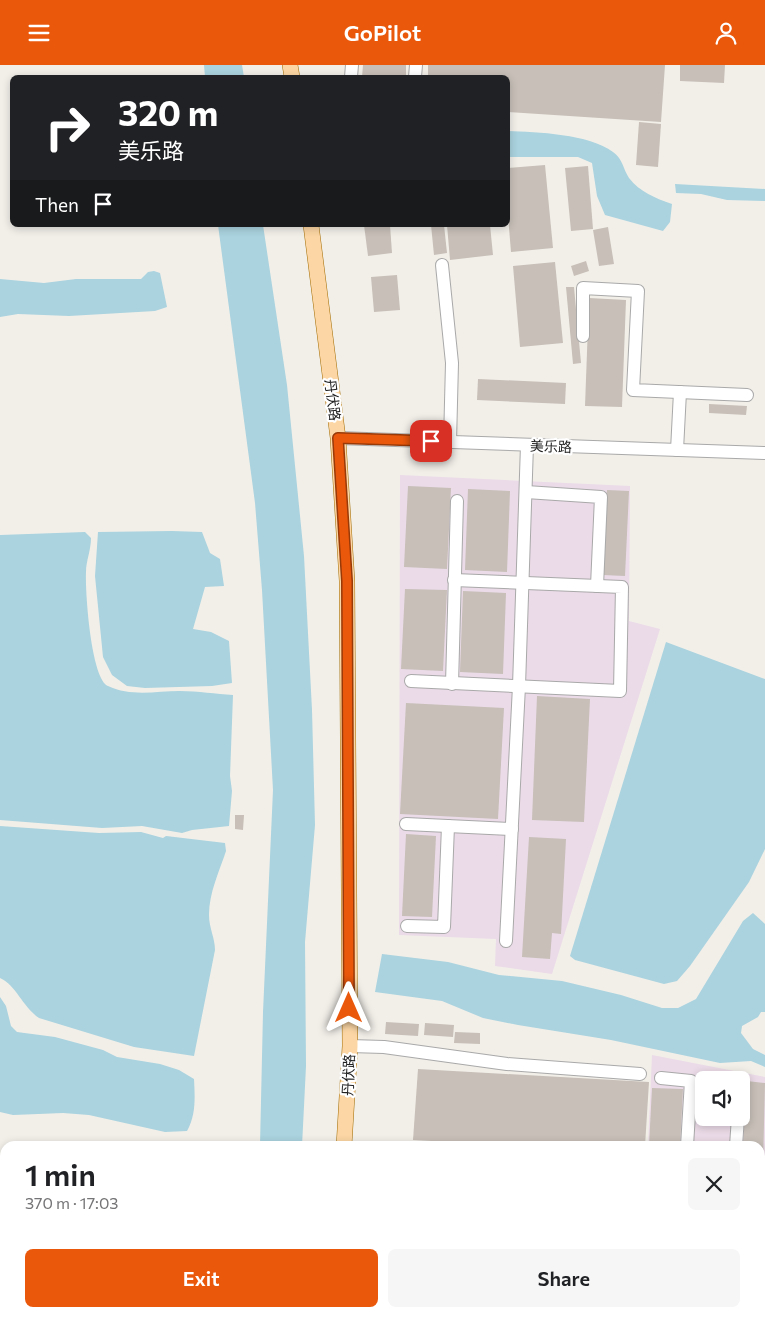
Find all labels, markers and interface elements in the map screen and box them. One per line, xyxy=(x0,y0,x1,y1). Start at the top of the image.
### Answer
icon: menu xyxy=(25,19,53,47)
text: GoPilot xyxy=(344,19,421,46)
icon: person xyxy=(712,19,740,47)
text: 320 m xyxy=(118,90,218,133)
icon: right xyxy=(35,95,100,160)
text: 美乐路 xyxy=(118,137,184,164)
icon: arrive xyxy=(89,190,117,218)
text: Then xyxy=(35,193,79,216)
street label: 丹伏路 xyxy=(322,378,344,422)
pin xyxy=(410,420,452,462)
icon: arrive xyxy=(417,427,445,455)
street label: 美乐路 xyxy=(530,437,572,455)
position arrow xyxy=(322,981,374,1033)
street label: 丹伏路 xyxy=(338,1054,358,1096)
map controls xyxy=(695,1071,750,1126)
button: sound xyxy=(695,1071,750,1126)
text: 1 min xyxy=(25,1155,96,1192)
button: close xyxy=(688,1158,740,1210)
text: 370 m · 17:03 xyxy=(25,1193,118,1212)
button: Exit xyxy=(25,1249,378,1307)
button: Share xyxy=(388,1249,740,1307)

